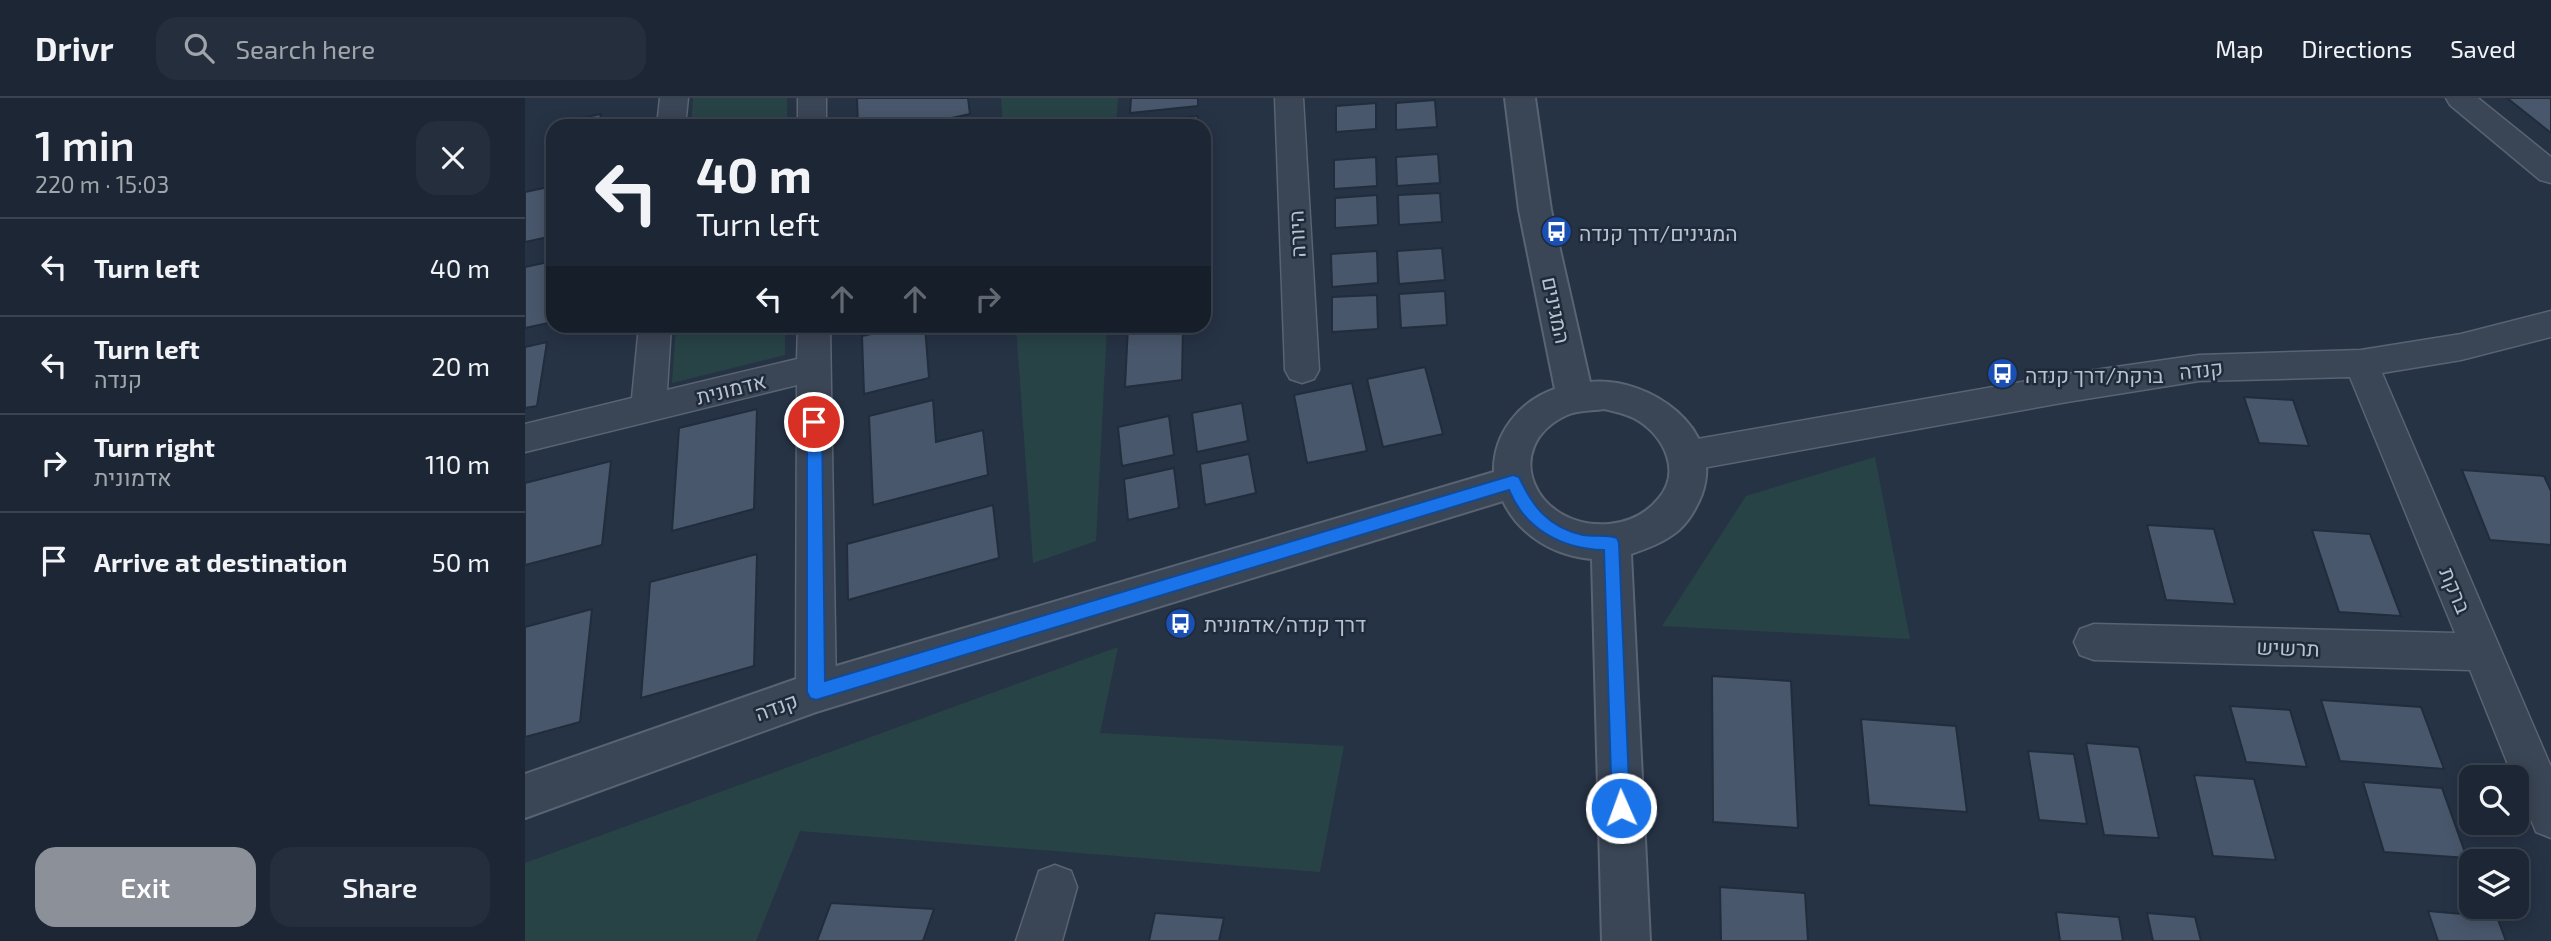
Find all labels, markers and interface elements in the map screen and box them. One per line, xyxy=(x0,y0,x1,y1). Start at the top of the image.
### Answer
search box xyxy=(156,17,646,80)
text: Drivr xyxy=(35,28,114,68)
icon: search xyxy=(180,29,218,67)
text: Search here xyxy=(236,33,375,64)
text: Map xyxy=(2215,34,2263,63)
text: Directions xyxy=(2301,34,2412,63)
text: Saved xyxy=(2450,34,2516,63)
text: 1 min xyxy=(35,119,135,169)
button: close xyxy=(416,121,490,195)
text: 40 m xyxy=(696,144,812,203)
icon: left xyxy=(581,147,672,238)
text: 220 m · 15:03 xyxy=(35,170,169,198)
text: Turn left xyxy=(696,204,820,242)
street label: היורה xyxy=(1282,210,1310,258)
bus stop icon: המגינים/דרך קנדה xyxy=(1539,215,1573,249)
place label: המגינים/דרך קנדה xyxy=(1579,220,1738,245)
icon: left xyxy=(35,248,73,286)
text: Turn left xyxy=(94,252,200,283)
text: 40 m xyxy=(430,252,490,283)
street label: המגינים xyxy=(1538,274,1576,346)
icon: left xyxy=(750,280,788,318)
icon: ahead xyxy=(823,280,861,318)
icon: ahead xyxy=(896,280,934,318)
icon: right xyxy=(969,280,1007,318)
text: Turn left xyxy=(94,333,200,364)
icon: left xyxy=(35,346,73,384)
text: 20 m xyxy=(431,350,490,381)
street label: קנדה xyxy=(2178,354,2224,384)
bus stop icon: ברקת/דרך קנדה xyxy=(1985,357,2019,391)
place label: ברקת/דרך קנדה xyxy=(2025,362,2164,387)
text: קנדה xyxy=(94,365,142,393)
street label: אדמונית xyxy=(694,367,768,409)
pin xyxy=(784,392,844,452)
icon: arrive xyxy=(795,403,833,441)
text: Turn right xyxy=(94,431,215,462)
icon: right xyxy=(35,444,73,482)
text: 110 m xyxy=(425,448,490,479)
text: אדמונית xyxy=(94,463,172,491)
icon: arrive xyxy=(35,542,73,580)
text: Arrive at destination xyxy=(94,546,347,577)
text: 50 m xyxy=(432,546,490,577)
street label: ברקת xyxy=(2435,563,2477,617)
bus stop icon: דרך קנדה/אדמונית xyxy=(1164,606,1198,640)
place label: דרך קנדה/אדמונית xyxy=(1204,611,1366,636)
street label: תרשיש xyxy=(2256,633,2320,661)
street label: קנדה xyxy=(751,687,801,725)
map controls xyxy=(2459,765,2529,919)
button: search xyxy=(2459,765,2529,835)
position arrow xyxy=(1584,771,1658,845)
button: Exit xyxy=(35,847,256,927)
button: Share xyxy=(270,847,490,927)
button: layers xyxy=(2459,849,2529,919)

